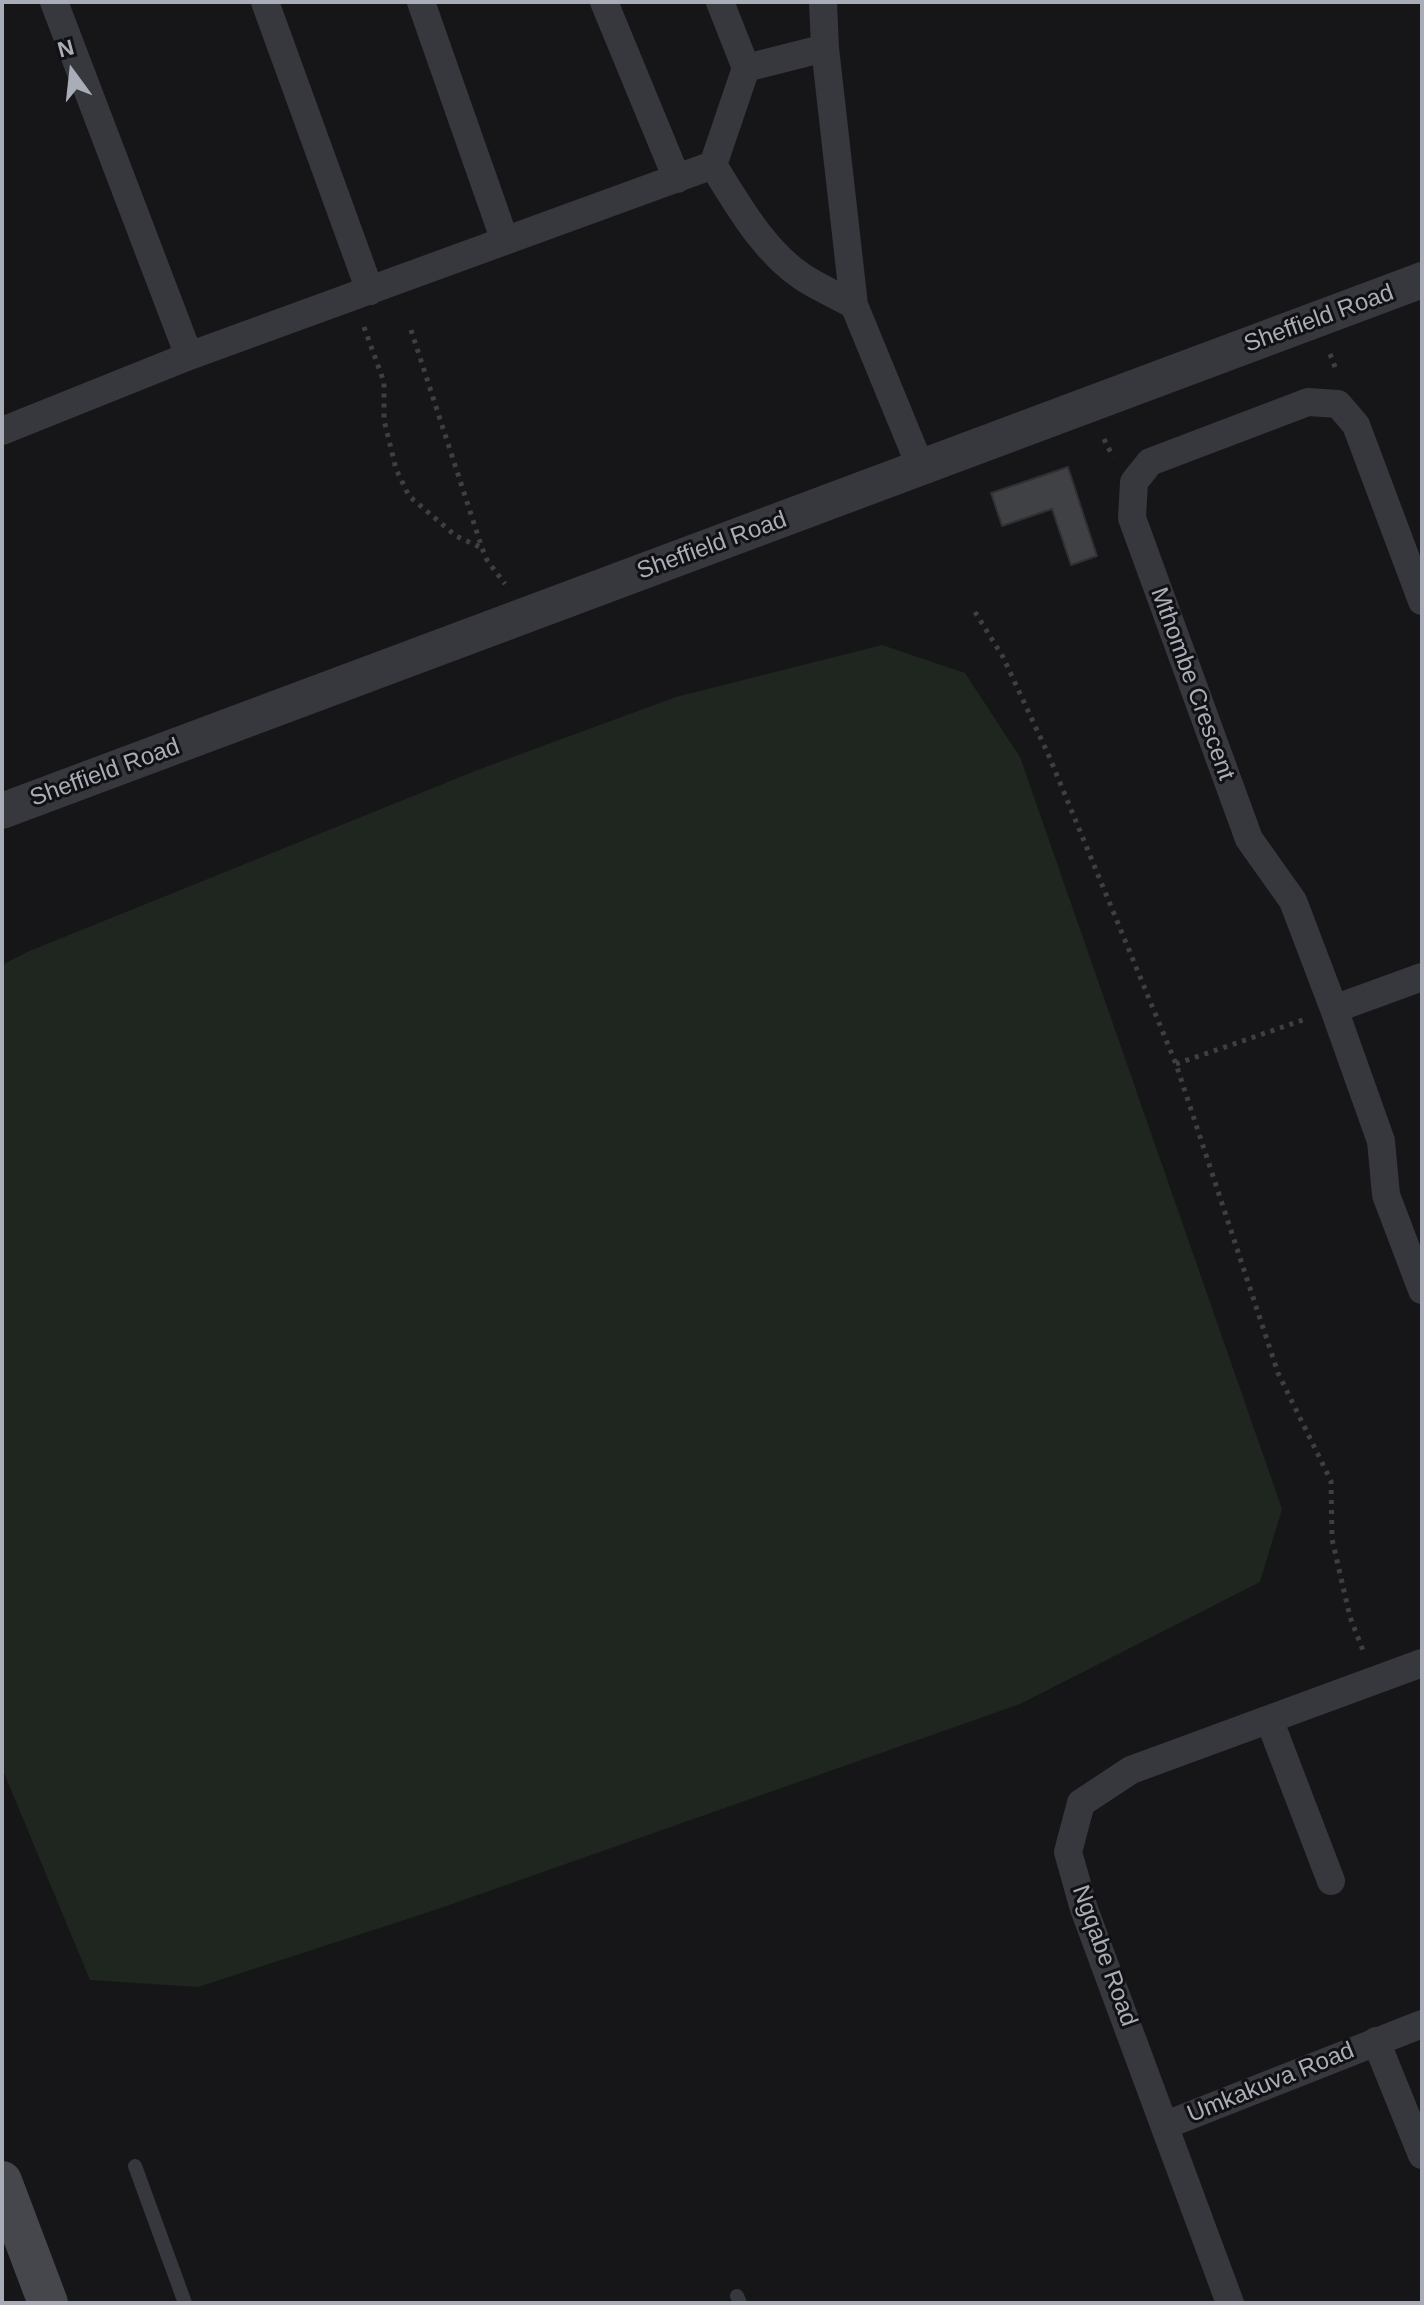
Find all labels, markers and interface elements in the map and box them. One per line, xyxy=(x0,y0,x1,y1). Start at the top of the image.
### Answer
north arrow xyxy=(32,32,112,112)
text: N xyxy=(55,34,77,62)
street label: Sheffield Road xyxy=(1240,279,1398,359)
street label: Sheffield Road xyxy=(633,506,791,586)
street label: Mthombe Crescent xyxy=(1144,584,1240,784)
street label: Sheffield Road xyxy=(26,733,184,813)
street label: Ngqabe Road xyxy=(1065,1881,1143,2031)
street label: Umkakuva Road xyxy=(1183,2036,1359,2130)

